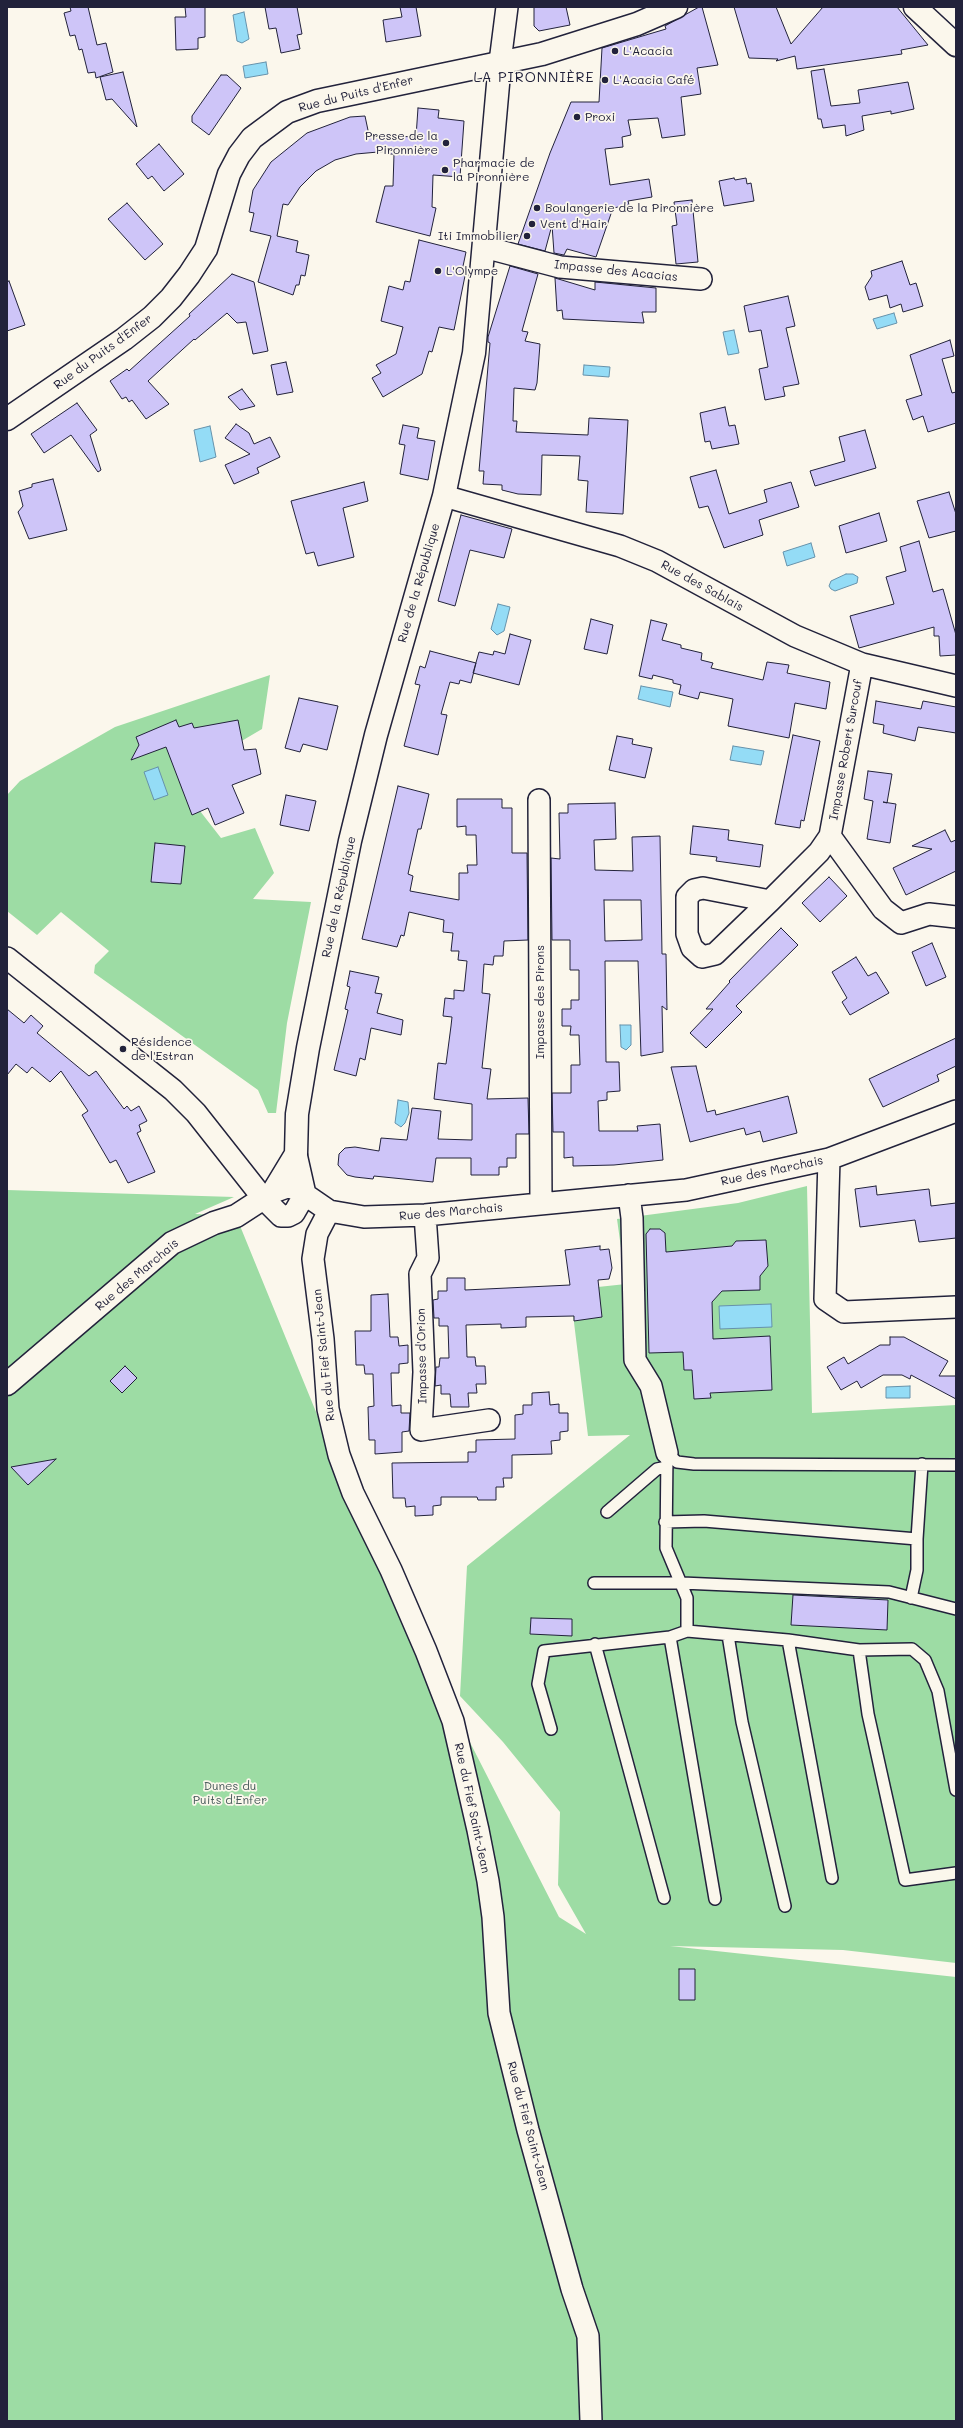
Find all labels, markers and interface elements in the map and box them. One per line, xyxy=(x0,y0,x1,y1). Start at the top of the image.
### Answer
place label: L'Acacia xyxy=(623,44,673,58)
marker: L'Acacia xyxy=(610,46,620,56)
district label: LA PIRONNIÈRE xyxy=(473,70,595,86)
street label: Rue du Puits d'Enfer xyxy=(297,73,415,115)
place label: L'Acacia Café xyxy=(613,73,695,87)
marker: L'Acacia Café xyxy=(600,75,610,85)
place label: Proxi xyxy=(585,110,615,124)
marker: Proxi xyxy=(572,112,582,122)
place label: Presse de la Pironnière xyxy=(365,129,438,157)
marker: Presse de la Pironnière xyxy=(441,138,451,148)
place label: Pharmacie de la Pironnière xyxy=(453,156,535,184)
marker: Pharmacie de la Pironnière xyxy=(440,165,450,175)
place label: Boulangerie de la Pironnière xyxy=(545,201,714,215)
marker: Boulangerie de la Pironnière xyxy=(532,203,542,213)
place label: Vent d'Hair xyxy=(540,217,607,231)
marker: Vent d'Hair xyxy=(527,219,537,229)
place label: Iti Immobilier xyxy=(438,229,519,243)
marker: Iti Immobilier xyxy=(522,231,532,241)
street label: Impasse des Acacias xyxy=(553,257,679,285)
place label: L'Olympe xyxy=(446,264,498,278)
marker: L'Olympe xyxy=(433,266,443,276)
street label: Rue du Puits d'Enfer xyxy=(51,312,155,392)
street label: Rue de la République xyxy=(395,521,443,645)
street label: Rue des Sablais xyxy=(658,557,746,615)
street label: Impasse Robert Surcouf xyxy=(827,679,865,821)
street label: Rue de la République xyxy=(319,835,359,959)
street label: Impasse des Pirons xyxy=(533,945,547,1059)
place label: Résidence de l'Estran xyxy=(131,1035,194,1063)
marker: Résidence de l'Estran xyxy=(118,1044,128,1054)
street label: Rue des Marchais xyxy=(720,1153,824,1189)
street label: Rue des Marchais xyxy=(399,1200,503,1224)
street label: Rue des Marchais xyxy=(92,1236,182,1314)
street label: Rue du Fief Saint-Jean xyxy=(310,1288,338,1422)
street label: Impasse d'Orion xyxy=(414,1308,430,1404)
street label: Rue du Fief Saint-Jean xyxy=(451,1742,493,1874)
park label: Dunes du Puits d'Enfer xyxy=(193,1779,267,1807)
street label: Rue du Fief Saint-Jean xyxy=(504,2060,552,2192)

